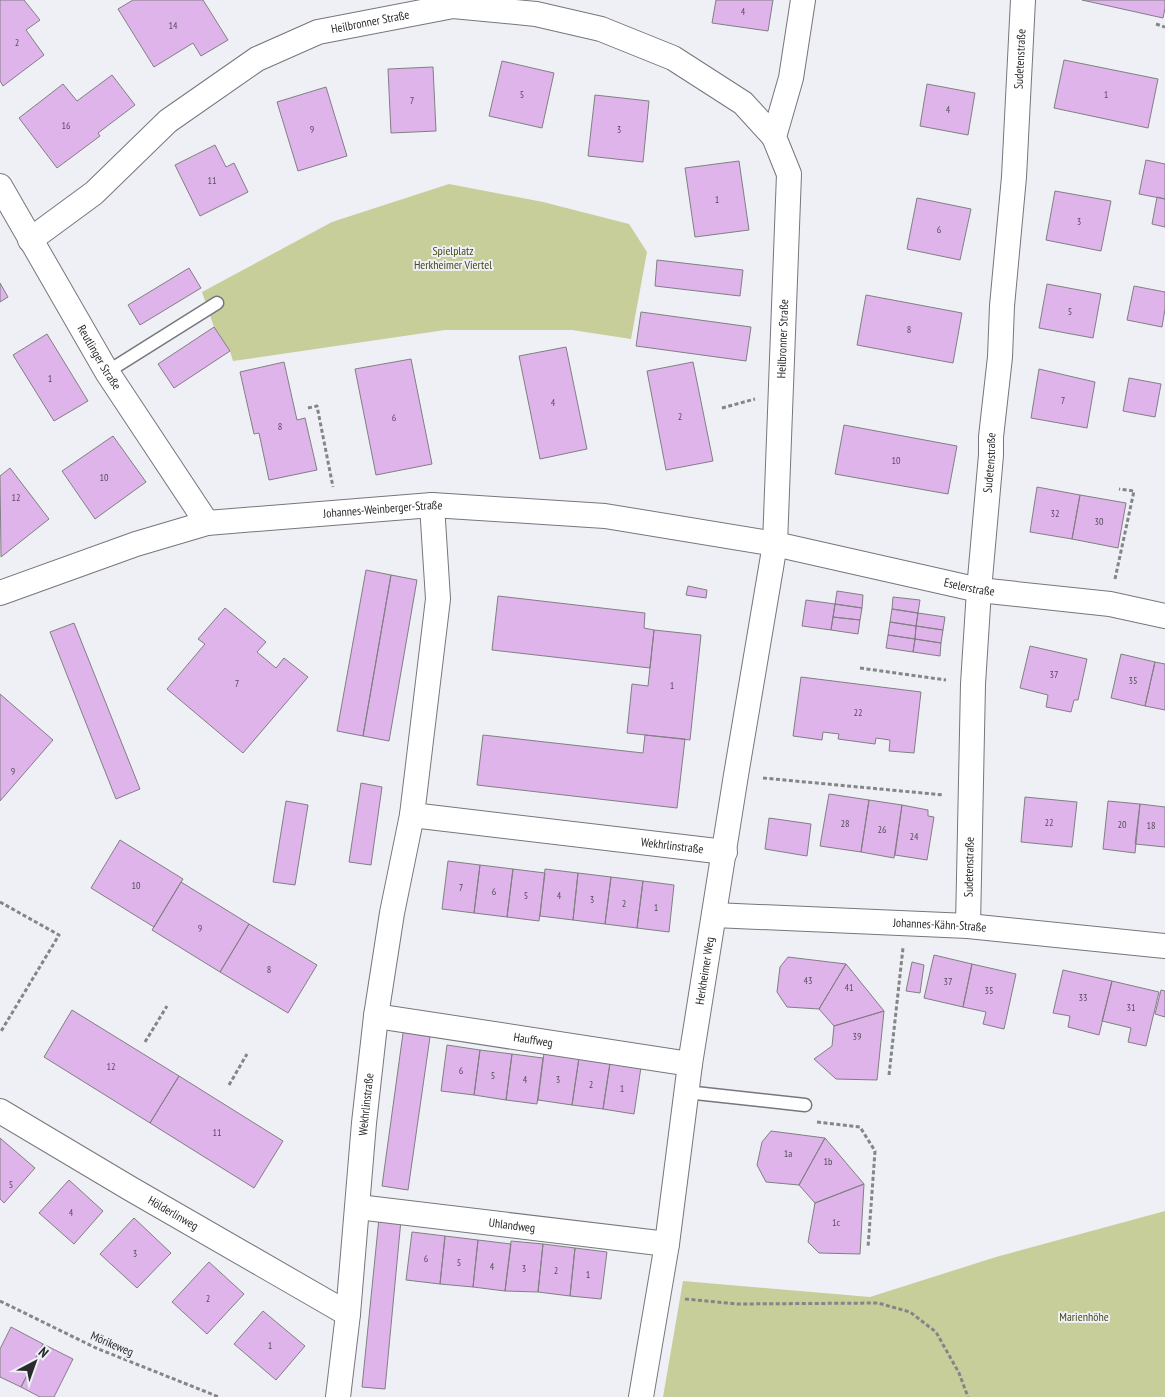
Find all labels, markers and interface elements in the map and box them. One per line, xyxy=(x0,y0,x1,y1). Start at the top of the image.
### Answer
house number: 4 xyxy=(741,5,746,18)
street label: Heilbronner Straße xyxy=(330,7,410,36)
house number: 14 xyxy=(169,19,178,32)
street label: Sudetenstraße xyxy=(1010,28,1029,90)
house number: 2 xyxy=(15,36,19,49)
house number: 5 xyxy=(520,88,524,101)
house number: 1 xyxy=(1104,88,1108,101)
house number: 7 xyxy=(410,94,414,107)
house number: 4 xyxy=(946,103,951,116)
house number: 16 xyxy=(62,119,71,132)
house number: 9 xyxy=(310,123,314,136)
house number: 3 xyxy=(617,123,621,136)
house number: 11 xyxy=(208,174,217,187)
house number: 1 xyxy=(715,193,719,206)
house number: 3 xyxy=(1077,215,1081,228)
house number: 6 xyxy=(937,223,942,236)
park label: Spielplatz Herkheimer Viertel xyxy=(414,243,492,272)
street label: Heilbronner Straße xyxy=(773,299,791,379)
house number: 5 xyxy=(1068,305,1072,318)
street label: Reutlinger Straße xyxy=(74,322,125,392)
house number: 8 xyxy=(907,323,911,336)
house number: 1 xyxy=(48,372,52,385)
house number: 7 xyxy=(1061,394,1065,407)
house number: 4 xyxy=(551,396,556,409)
house number: 2 xyxy=(678,410,682,423)
house number: 6 xyxy=(392,411,397,424)
house number: 8 xyxy=(278,420,282,433)
street label: Sudetenstraße xyxy=(980,432,998,493)
house number: 10 xyxy=(892,454,901,467)
house number: 10 xyxy=(100,471,109,484)
house number: 12 xyxy=(12,491,21,504)
street label: Johannes-Weinberger-Straße xyxy=(322,497,443,521)
house number: 32 xyxy=(1051,507,1060,520)
house number: 30 xyxy=(1095,515,1104,528)
street label: Eselerstraße xyxy=(942,574,995,599)
house number: 37 xyxy=(1050,668,1059,681)
house number: 35 xyxy=(1129,674,1138,687)
house number: 7 xyxy=(235,677,239,690)
house number: 1 xyxy=(670,679,674,692)
house number: 22 xyxy=(854,706,863,719)
house number: 9 xyxy=(11,765,15,778)
house number: 22 xyxy=(1045,816,1054,829)
house number: 28 xyxy=(841,817,850,830)
house number: 20 xyxy=(1118,818,1127,831)
house number: 18 xyxy=(1147,819,1156,832)
house number: 26 xyxy=(878,823,887,836)
house number: 24 xyxy=(910,830,919,843)
street label: Wekhrlinstraße xyxy=(640,834,704,856)
street label: Sudetenstraße xyxy=(961,837,977,897)
house number: 10 xyxy=(132,879,141,892)
house number: 7 xyxy=(459,881,463,894)
house number: 6 xyxy=(492,885,497,898)
house number: 5 xyxy=(524,889,528,902)
house number: 4 xyxy=(557,889,562,902)
house number: 3 xyxy=(590,893,594,906)
house number: 2 xyxy=(622,897,626,910)
house number: 1 xyxy=(654,901,658,914)
street label: Johannes-Kähn-Straße xyxy=(892,915,987,935)
house number: 9 xyxy=(198,922,202,935)
street label: Herkheimer Weg xyxy=(692,936,717,1006)
house number: 8 xyxy=(267,963,271,976)
house number: 43 xyxy=(804,974,813,987)
house number: 37 xyxy=(944,975,953,988)
house number: 41 xyxy=(845,981,854,994)
house number: 35 xyxy=(985,984,994,997)
house number: 33 xyxy=(1079,991,1088,1004)
house number: 31 xyxy=(1127,1001,1136,1014)
street label: Hauffweg xyxy=(512,1029,554,1050)
house number: 39 xyxy=(853,1030,862,1043)
house number: 12 xyxy=(107,1060,116,1073)
house number: 6 xyxy=(459,1064,464,1077)
house number: 5 xyxy=(491,1069,495,1082)
street label: Wekhrlinstraße xyxy=(355,1072,377,1136)
house number: 4 xyxy=(523,1073,528,1086)
house number: 3 xyxy=(556,1073,560,1086)
house number: 2 xyxy=(589,1078,593,1091)
house number: 1 xyxy=(620,1082,624,1095)
house number: 11 xyxy=(213,1126,222,1139)
house number: 1a xyxy=(784,1147,792,1160)
house number: 1b xyxy=(824,1155,832,1168)
house number: 5 xyxy=(9,1178,13,1191)
street label: Hölderlinweg xyxy=(145,1192,201,1233)
house number: 4 xyxy=(69,1206,74,1219)
street label: Uhlandweg xyxy=(488,1215,536,1235)
house number: 1c xyxy=(832,1216,840,1229)
house number: 3 xyxy=(133,1247,137,1260)
house number: 6 xyxy=(424,1252,429,1265)
house number: 5 xyxy=(457,1256,461,1269)
house number: 4 xyxy=(490,1260,495,1273)
house number: 3 xyxy=(522,1262,526,1275)
house number: 2 xyxy=(554,1264,558,1277)
house number: 1 xyxy=(586,1268,590,1281)
house number: 2 xyxy=(206,1292,210,1305)
park label: Marienhöhe xyxy=(1059,1309,1109,1324)
street label: Mörikeweg xyxy=(88,1328,136,1359)
north arrow xyxy=(10,1337,60,1387)
house number: 1 xyxy=(268,1339,272,1352)
text: N xyxy=(35,1343,52,1361)

